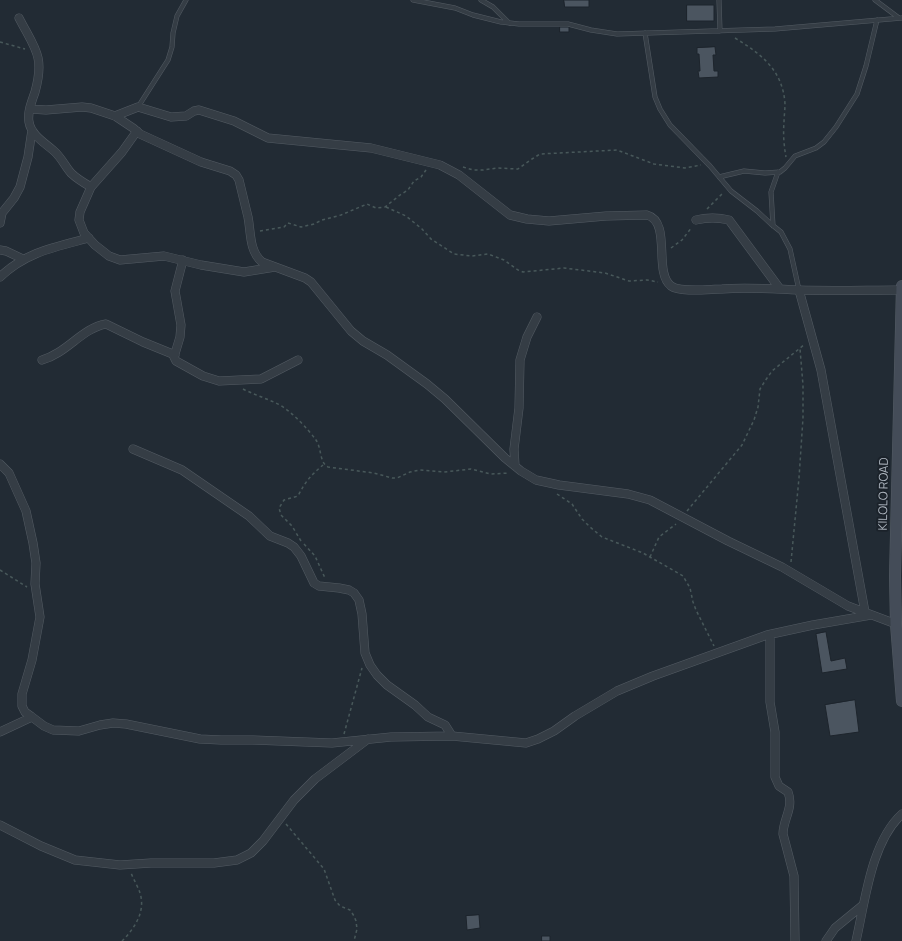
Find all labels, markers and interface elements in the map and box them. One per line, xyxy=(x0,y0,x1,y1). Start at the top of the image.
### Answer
street label: KILOLO ROAD xyxy=(876,457,892,531)

